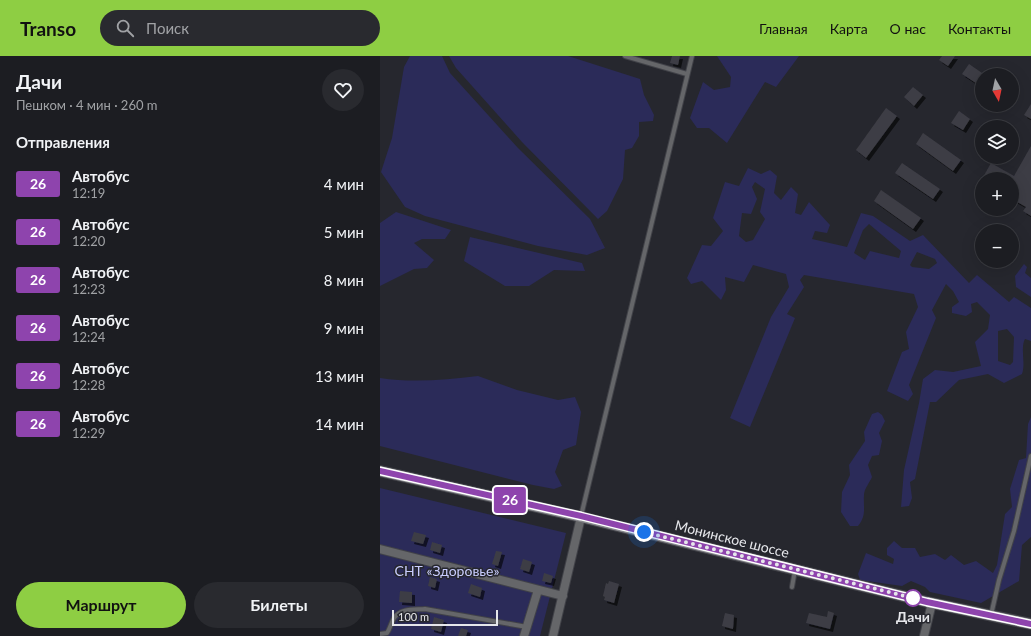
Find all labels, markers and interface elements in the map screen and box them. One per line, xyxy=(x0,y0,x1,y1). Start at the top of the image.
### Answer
search box xyxy=(100,10,380,46)
text: Transo xyxy=(20,17,76,40)
icon: search xyxy=(114,17,136,39)
text: Поиск xyxy=(146,19,189,37)
text: Главная xyxy=(759,20,808,37)
text: Карта xyxy=(830,20,868,37)
text: О нас xyxy=(890,20,926,37)
text: Контакты xyxy=(948,20,1011,37)
north arrow xyxy=(975,68,1019,112)
map controls xyxy=(975,68,1019,268)
button: heart xyxy=(322,69,364,111)
text: Дачи xyxy=(16,70,62,93)
text: Пешком · 4 мин · 260 m xyxy=(16,97,157,113)
button: layers xyxy=(975,120,1019,164)
text: Отправления xyxy=(16,133,110,151)
text: Автобус xyxy=(72,167,129,185)
button: + xyxy=(975,172,1019,216)
text: 26 xyxy=(30,175,46,192)
text: 4 мин xyxy=(324,175,364,193)
text: 12:19 xyxy=(72,185,105,201)
text: Автобус xyxy=(72,215,129,233)
text: 26 xyxy=(30,223,46,240)
text: 5 мин xyxy=(324,223,364,241)
button: − xyxy=(975,224,1019,268)
text: 12:20 xyxy=(72,233,105,249)
text: Автобус xyxy=(72,263,129,281)
text: 26 xyxy=(30,271,46,288)
text: 8 мин xyxy=(324,271,364,289)
text: 12:23 xyxy=(72,281,105,297)
text: Автобус xyxy=(72,311,129,329)
text: 26 xyxy=(30,319,46,336)
text: 9 мин xyxy=(324,319,364,337)
text: 12:24 xyxy=(72,329,105,345)
text: Автобус xyxy=(72,359,129,377)
text: 26 xyxy=(30,367,46,384)
text: 13 мин xyxy=(315,367,364,385)
text: 12:28 xyxy=(72,377,105,393)
text: Автобус xyxy=(72,407,129,425)
text: 26 xyxy=(30,415,46,432)
text: 14 мин xyxy=(315,415,364,433)
text: 12:29 xyxy=(72,425,105,441)
line badge: 26 xyxy=(492,487,528,513)
text: 26 xyxy=(502,491,518,508)
street label: Монинское шоссе xyxy=(673,516,791,561)
your location xyxy=(634,522,654,542)
park label: СНТ «Здоровье» xyxy=(395,562,499,579)
button: Маршрут xyxy=(16,582,186,628)
button: Билеты xyxy=(194,582,364,628)
marker: Дачи xyxy=(904,589,922,607)
scale bar xyxy=(392,608,498,627)
place label: Дачи xyxy=(896,608,930,625)
text: 100 m xyxy=(398,610,429,623)

